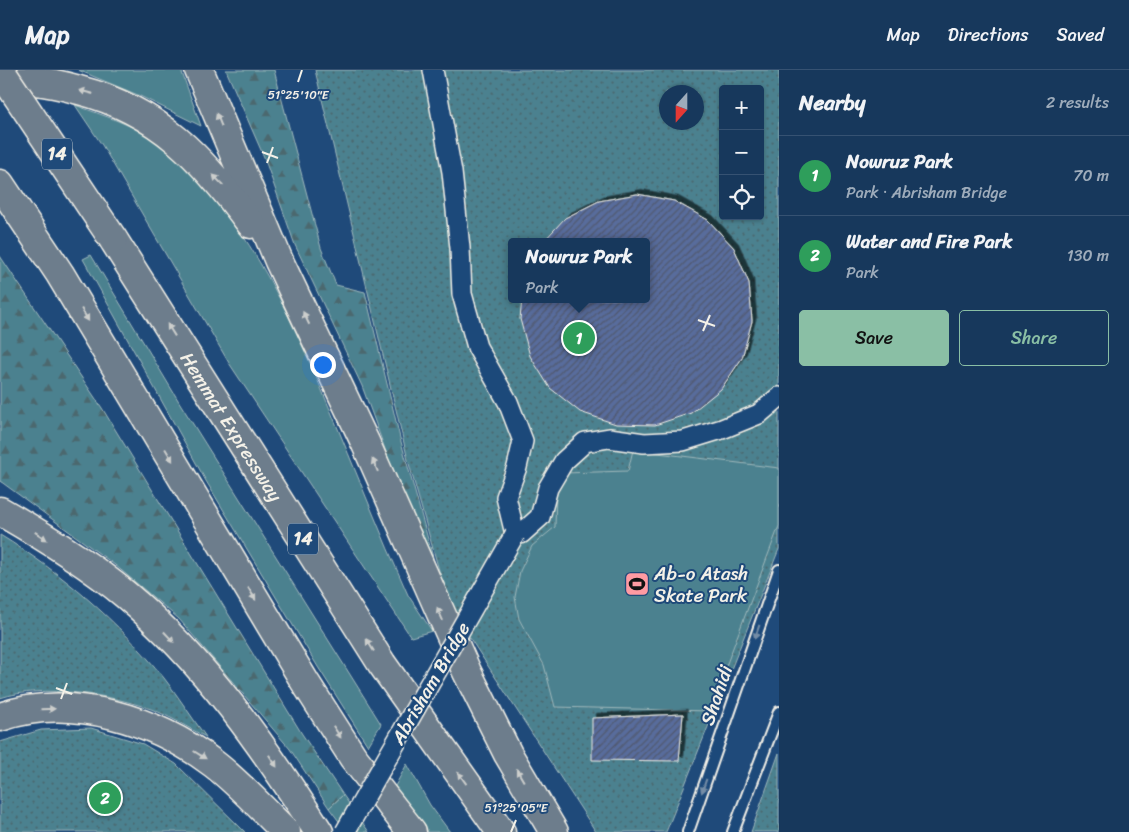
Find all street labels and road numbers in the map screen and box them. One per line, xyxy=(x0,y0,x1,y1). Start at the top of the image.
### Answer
road number: 14 xyxy=(42,138,72,170)
street label: Hemmat Expressway xyxy=(171,345,291,509)
road number: 14 xyxy=(288,524,318,554)
street label: Abrisham Bridge xyxy=(381,615,479,752)
street label: Shahidi xyxy=(691,660,742,730)

